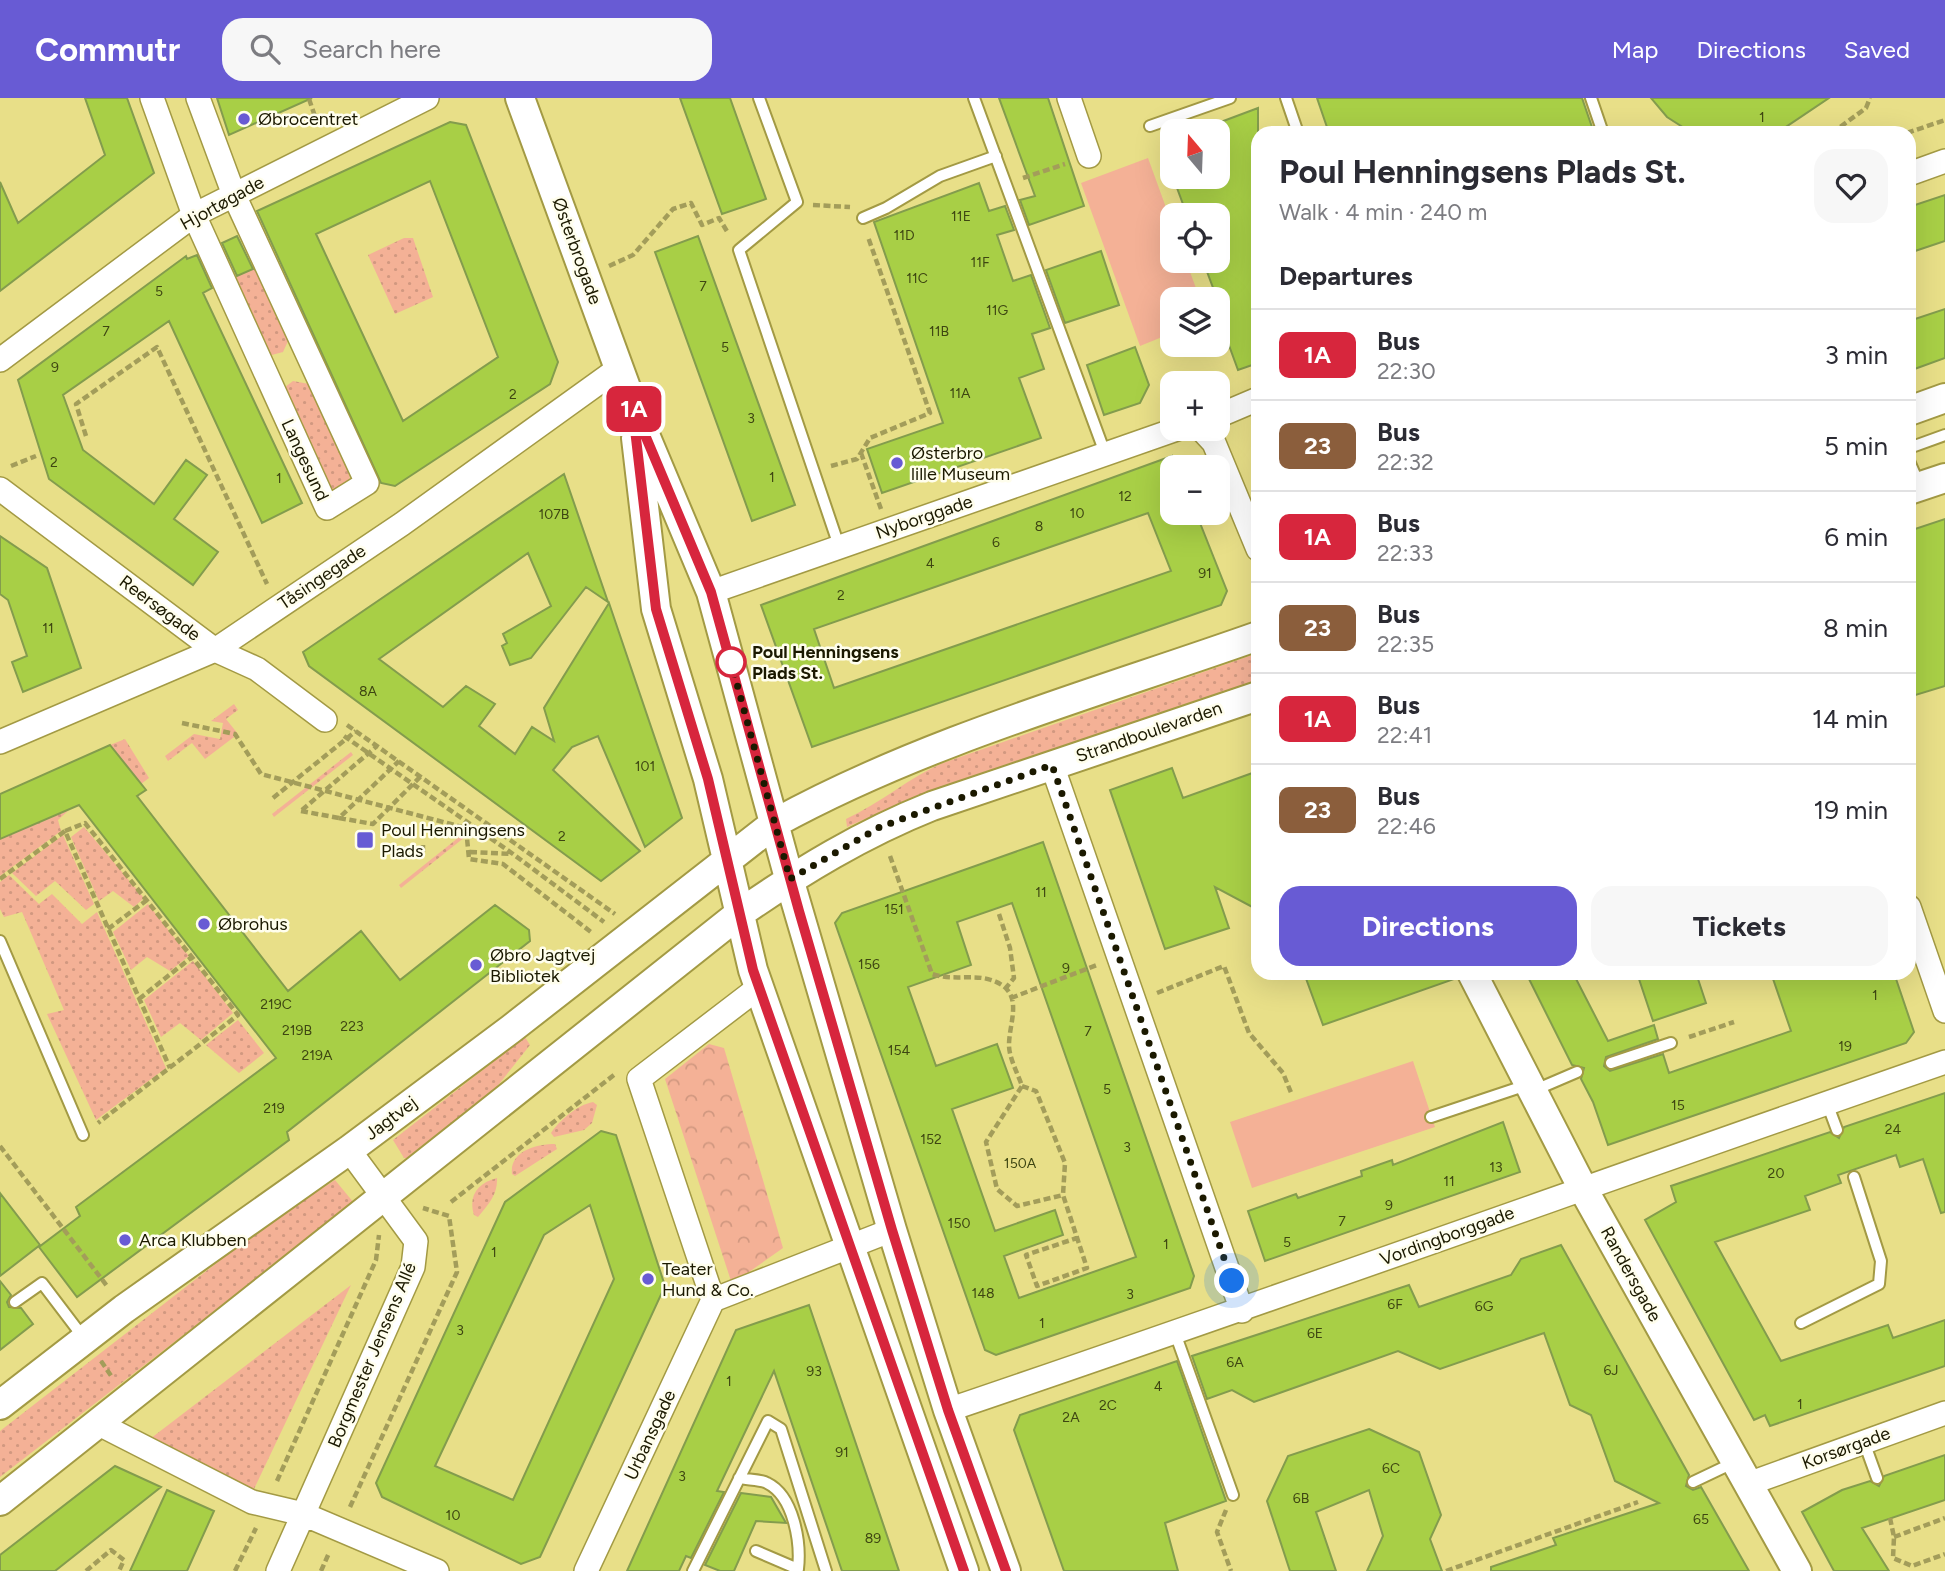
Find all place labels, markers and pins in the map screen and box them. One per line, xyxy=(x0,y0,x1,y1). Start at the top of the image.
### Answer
place label: Øbrocentret xyxy=(258,108,359,130)
marker: Øbrocentret xyxy=(236,111,252,127)
place label: Østerbro lille Museum xyxy=(911,442,1010,485)
marker: Østerbro lille Museum xyxy=(889,455,905,471)
place label: Poul Henningsens Plads St. xyxy=(752,641,899,684)
marker: Poul Henningsens Plads St. xyxy=(716,647,746,677)
place label: Poul Henningsens Plads xyxy=(381,819,525,862)
marker: Poul Henningsens Plads xyxy=(355,830,375,850)
place label: Øbrohus xyxy=(218,913,288,935)
marker: Øbrohus xyxy=(196,916,212,932)
place label: Øbro Jagtvej Bibliotek xyxy=(490,944,595,987)
marker: Øbro Jagtvej Bibliotek xyxy=(468,957,484,973)
place label: Arca Klubben xyxy=(139,1229,247,1251)
marker: Arca Klubben xyxy=(117,1232,133,1248)
place label: Teater Hund & Co. xyxy=(662,1258,754,1301)
marker: Teater Hund & Co. xyxy=(640,1271,656,1287)

